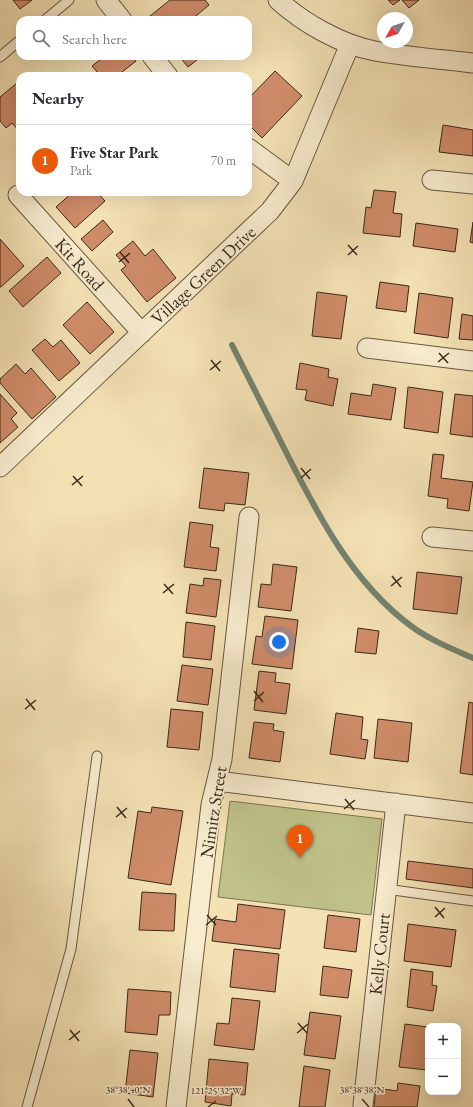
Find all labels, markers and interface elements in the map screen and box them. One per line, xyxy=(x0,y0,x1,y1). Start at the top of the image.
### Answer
north arrow xyxy=(377,12,413,48)
search box xyxy=(16,16,252,60)
icon: search xyxy=(30,27,52,49)
text: Search here xyxy=(62,29,127,48)
text: Nearby xyxy=(32,87,84,109)
text: Five Star Park xyxy=(70,143,158,162)
text: 1 xyxy=(42,152,48,169)
text: 70 m xyxy=(211,152,236,169)
text: Park xyxy=(70,162,92,179)
street label: Village Green Drive xyxy=(146,221,260,329)
street label: Kit Road xyxy=(50,233,110,296)
your location xyxy=(269,632,289,652)
street label: Nimitz Street xyxy=(194,764,232,860)
pin: 1 xyxy=(287,825,313,858)
street label: Kelly Court xyxy=(363,912,395,996)
map controls xyxy=(425,1023,461,1095)
button: + xyxy=(425,1023,461,1059)
button: − xyxy=(425,1059,461,1095)
text: 38°38'40"N xyxy=(106,1083,151,1096)
text: 38°38'38"N xyxy=(340,1083,385,1096)
text: 121°25'32"W xyxy=(191,1084,242,1097)

